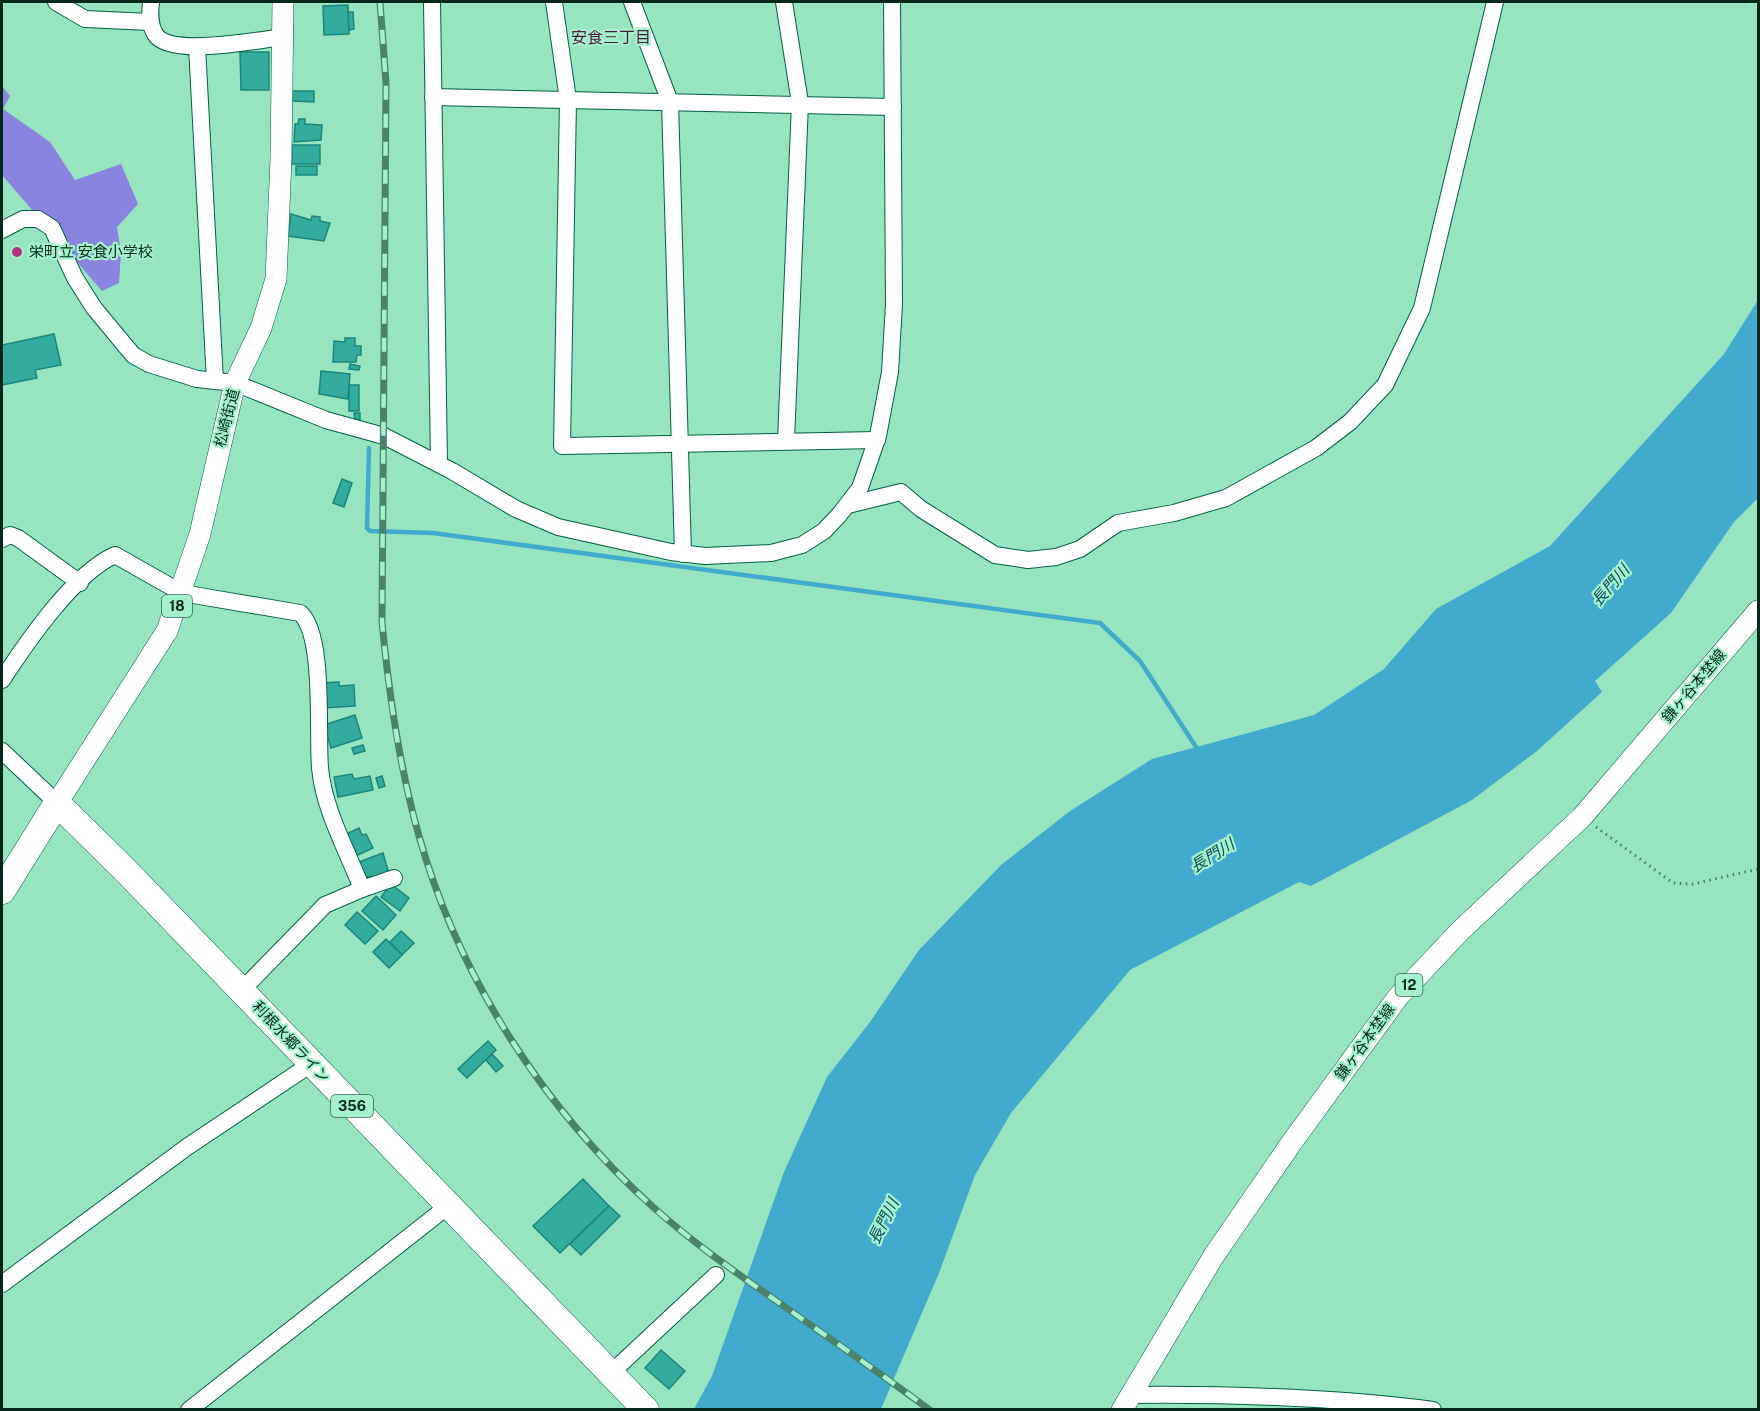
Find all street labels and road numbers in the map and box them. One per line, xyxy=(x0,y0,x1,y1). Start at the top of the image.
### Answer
street label: 松崎街道 xyxy=(211,387,242,449)
road number: 18 xyxy=(162,595,192,617)
street label: 鎌ヶ谷本埜線 xyxy=(1658,646,1729,726)
road number: 12 xyxy=(1396,974,1422,996)
street label: 利根水郷ライン xyxy=(249,997,333,1086)
street label: 鎌ヶ谷本埜線 xyxy=(1331,1000,1398,1083)
road number: 356 xyxy=(331,1095,373,1117)

